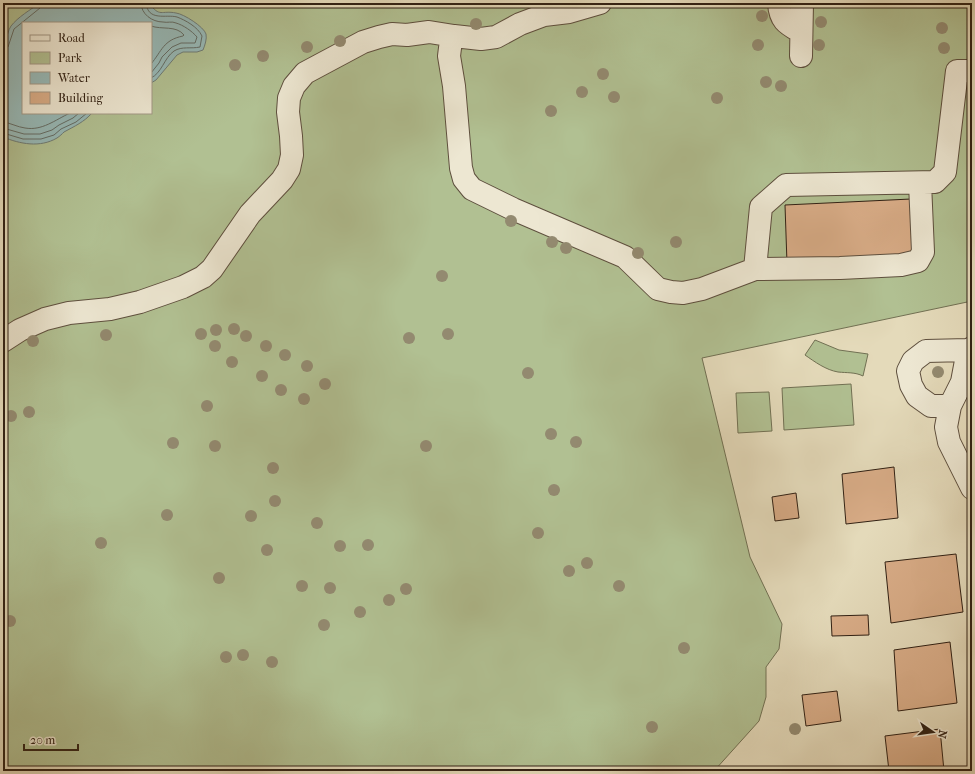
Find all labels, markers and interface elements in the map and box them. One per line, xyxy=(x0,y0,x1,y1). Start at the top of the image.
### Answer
legend xyxy=(22,22,152,114)
text: Road xyxy=(58,31,85,45)
text: Park xyxy=(58,51,83,65)
text: Water xyxy=(57,71,91,85)
text: Building xyxy=(58,91,103,105)
north arrow xyxy=(913,712,953,752)
scale bar xyxy=(24,726,78,752)
text: N xyxy=(935,729,950,740)
text: 20 m xyxy=(30,733,55,747)

